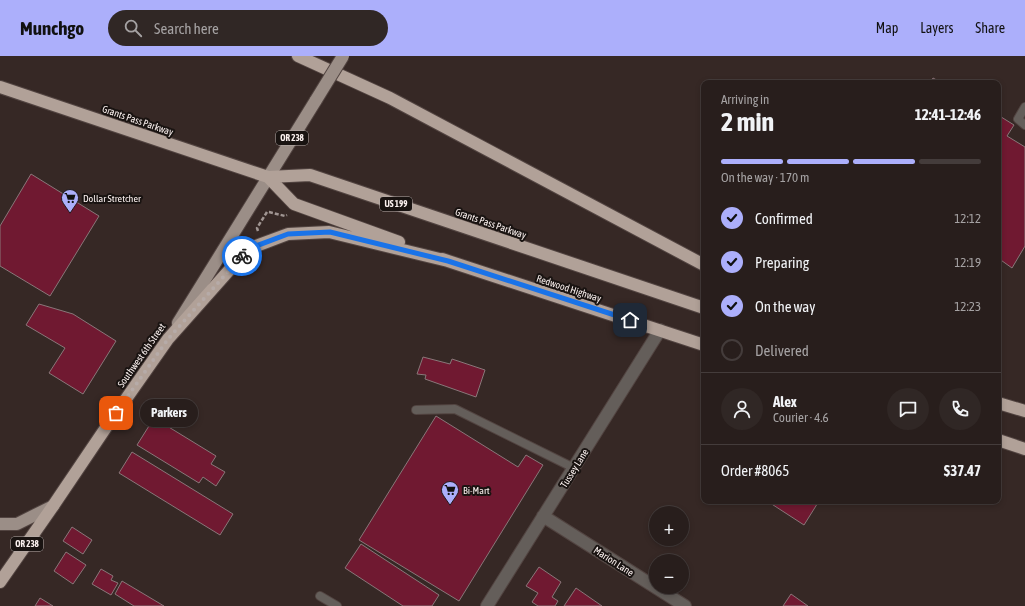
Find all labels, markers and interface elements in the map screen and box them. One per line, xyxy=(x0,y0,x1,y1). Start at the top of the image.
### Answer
search box xyxy=(108,10,388,46)
text: Munchgo xyxy=(20,17,84,39)
icon: search xyxy=(122,17,144,39)
text: Search here xyxy=(154,20,219,37)
text: Map xyxy=(876,20,898,36)
text: Layers xyxy=(920,20,953,36)
text: Share xyxy=(975,20,1005,36)
text: Arriving in xyxy=(721,92,769,107)
street label: Grants Pass Parkway xyxy=(101,103,175,138)
text: 12:41–12:46 xyxy=(915,106,981,123)
text: 2 min xyxy=(721,107,774,137)
road number: OR 238 xyxy=(276,131,308,145)
text: On the way · 170 m xyxy=(721,170,809,185)
supermarket icon: Dollar Stretcher xyxy=(60,188,80,213)
place label: Dollar Stretcher xyxy=(83,193,142,204)
road number: US 199 xyxy=(380,197,412,211)
street label: Grants Pass Parkway xyxy=(454,206,528,241)
icon: check xyxy=(721,207,743,229)
text: Confirmed xyxy=(755,210,813,227)
text: 12:12 xyxy=(954,211,981,226)
courier xyxy=(222,236,262,276)
icon: bike xyxy=(231,245,253,267)
icon: check xyxy=(721,251,743,273)
text: Preparing xyxy=(755,254,809,271)
text: 12:19 xyxy=(954,255,981,270)
street label: Redwood Highway xyxy=(535,273,603,304)
icon: check xyxy=(721,295,743,317)
text: On the way xyxy=(755,298,816,315)
text: 12:23 xyxy=(954,299,981,314)
pin xyxy=(613,303,647,337)
icon: home xyxy=(619,309,641,331)
street label: Southwest 6th Street xyxy=(115,321,168,389)
text: Delivered xyxy=(755,342,809,359)
button: person xyxy=(721,388,763,430)
button: chat xyxy=(887,388,929,430)
button: phone xyxy=(939,388,981,430)
text: Alex xyxy=(773,393,797,410)
pin xyxy=(99,396,133,430)
callout: Parkers xyxy=(140,399,198,427)
icon: bag xyxy=(105,402,127,424)
text: Parkers xyxy=(151,405,187,420)
text: Courier · 4.6 xyxy=(773,410,829,425)
street label: Tussey Lane xyxy=(558,446,591,490)
text: Order #8065 xyxy=(721,462,789,479)
text: $37.47 xyxy=(944,462,981,479)
supermarket icon: Bi-Mart xyxy=(440,480,460,505)
place label: Bi-Mart xyxy=(463,485,490,496)
map controls xyxy=(649,506,689,594)
button: + xyxy=(649,506,689,546)
road number: OR 238 xyxy=(11,537,43,551)
street label: Marion Lane xyxy=(592,544,636,579)
button: − xyxy=(649,554,689,594)

